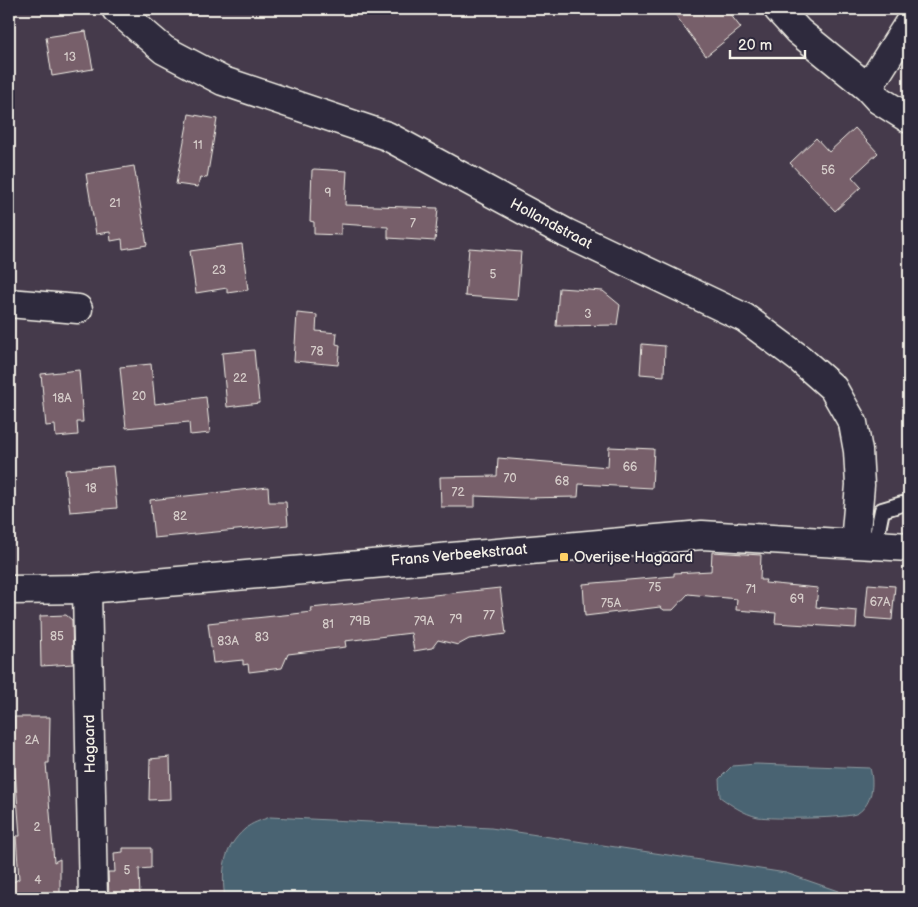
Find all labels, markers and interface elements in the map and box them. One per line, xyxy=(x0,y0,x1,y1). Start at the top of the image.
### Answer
scale bar xyxy=(730,28,806,60)
text: 20 m xyxy=(738,36,772,55)
house number: 13 xyxy=(64,50,76,65)
house number: 11 xyxy=(193,138,203,153)
house number: 56 xyxy=(821,163,835,178)
house number: 9 xyxy=(325,186,332,201)
street label: Hollandstraat xyxy=(507,194,596,254)
house number: 21 xyxy=(109,196,121,211)
house number: 7 xyxy=(410,216,416,231)
house number: 23 xyxy=(212,263,226,278)
house number: 5 xyxy=(490,267,497,282)
house number: 3 xyxy=(584,307,592,322)
house number: 78 xyxy=(311,344,323,359)
house number: 22 xyxy=(233,371,247,386)
house number: 20 xyxy=(132,389,146,404)
house number: 18A xyxy=(53,391,72,406)
house number: 66 xyxy=(623,460,637,475)
house number: 70 xyxy=(504,471,516,486)
house number: 68 xyxy=(555,474,569,489)
house number: 18 xyxy=(85,481,97,496)
house number: 72 xyxy=(452,485,464,500)
house number: 82 xyxy=(173,509,187,524)
street label: Frans Verbeekstraat xyxy=(390,540,528,570)
place label: Overijse Hagaard xyxy=(574,548,693,567)
marker: Overijse Hagaard xyxy=(558,551,570,563)
house number: 75 xyxy=(649,580,662,595)
house number: 71 xyxy=(746,582,756,597)
house number: 69 xyxy=(790,592,804,607)
house number: 67A xyxy=(870,595,891,610)
house number: 75A xyxy=(601,596,622,611)
house number: 77 xyxy=(483,608,495,623)
house number: 79 xyxy=(450,612,462,627)
house number: 79B xyxy=(349,614,371,629)
house number: 79A xyxy=(414,614,435,629)
house number: 81 xyxy=(322,617,334,632)
house number: 85 xyxy=(50,629,64,644)
house number: 83 xyxy=(255,630,269,645)
house number: 83A xyxy=(217,634,240,649)
street label: Hagaard xyxy=(80,714,100,774)
house number: 2A xyxy=(25,733,40,748)
house number: 2 xyxy=(33,820,41,835)
house number: 5 xyxy=(124,863,131,878)
house number: 4 xyxy=(34,873,42,888)

